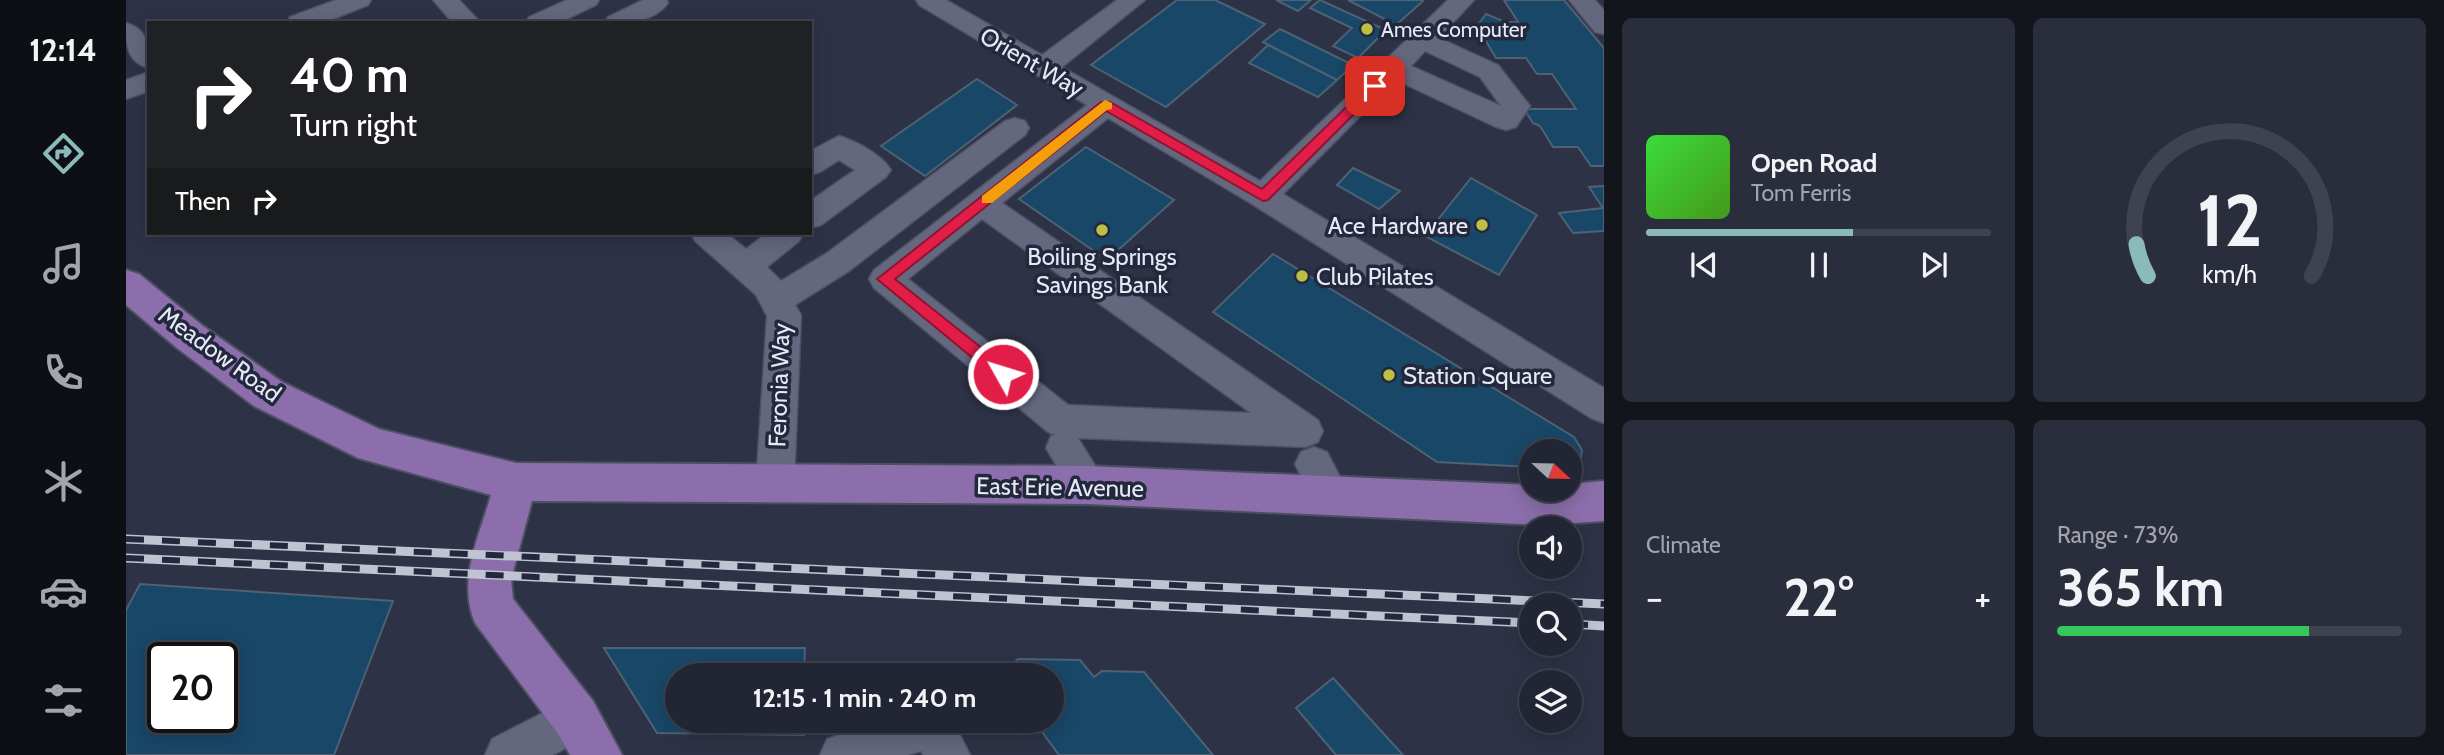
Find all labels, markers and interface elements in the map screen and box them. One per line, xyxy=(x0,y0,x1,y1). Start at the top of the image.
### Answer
place label: Ames Computer xyxy=(1381,17,1527,42)
street label: Orient Way xyxy=(975,21,1089,103)
marker: Ames Computer xyxy=(1359,21,1375,37)
text: 12:14 xyxy=(29,30,97,69)
text: 40 m xyxy=(290,45,409,104)
icon: right xyxy=(175,49,266,140)
pin xyxy=(1345,56,1405,116)
icon: arrive xyxy=(1356,67,1394,105)
text: Turn right xyxy=(290,105,417,144)
icon: directions xyxy=(39,129,88,178)
text: Open Road xyxy=(1751,147,1877,179)
text: 12 xyxy=(2197,176,2262,264)
text: Tom Ferris xyxy=(1751,179,1851,207)
icon: right xyxy=(245,182,283,220)
text: Then xyxy=(175,185,231,217)
place label: Ace Hardware xyxy=(1328,211,1468,240)
marker: Ace Hardware xyxy=(1474,217,1490,233)
marker: Boiling Springs Savings Bank xyxy=(1094,222,1110,238)
icon: music xyxy=(39,239,88,288)
place label: Boiling Springs Savings Bank xyxy=(1027,242,1177,299)
icon: previous xyxy=(1685,246,1723,284)
icon: pause xyxy=(1800,246,1838,284)
icon: next xyxy=(1915,246,1953,284)
text: km/h xyxy=(2202,259,2257,289)
place label: Club Pilates xyxy=(1316,262,1434,291)
marker: Club Pilates xyxy=(1294,268,1310,284)
street label: Meadow Road xyxy=(153,300,287,408)
street label: Feronia Way xyxy=(762,322,796,448)
position arrow xyxy=(966,337,1040,411)
icon: phone xyxy=(39,348,88,397)
place label: Station Square xyxy=(1403,361,1552,390)
marker: Station Square xyxy=(1381,367,1397,383)
north arrow xyxy=(1519,439,1582,502)
map controls xyxy=(1519,439,1582,733)
icon: climate xyxy=(39,457,88,506)
street label: East Erie Avenue xyxy=(976,471,1144,503)
button: sound xyxy=(1519,516,1582,579)
text: Range · 73% xyxy=(2057,521,2178,549)
text: Climate xyxy=(1646,531,1721,559)
text: 365 km xyxy=(2057,556,2224,619)
text: 22° xyxy=(1783,566,1854,629)
icon: car xyxy=(39,567,88,616)
text: − xyxy=(1646,574,1663,621)
text: + xyxy=(1974,574,1991,621)
button: search xyxy=(1519,593,1582,656)
speed limit sign: 20 xyxy=(147,642,238,733)
button: layers xyxy=(1519,670,1582,733)
icon: filters xyxy=(39,676,88,725)
text: 12:15 · 1 min · 240 m xyxy=(753,682,976,714)

